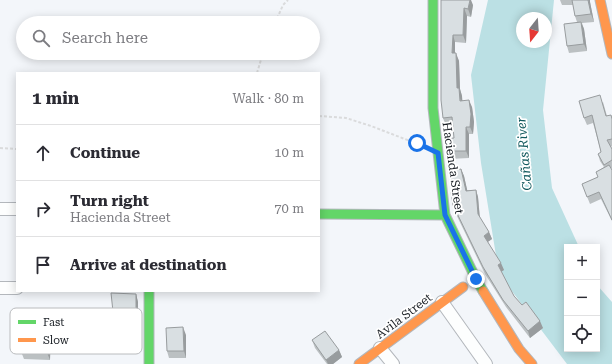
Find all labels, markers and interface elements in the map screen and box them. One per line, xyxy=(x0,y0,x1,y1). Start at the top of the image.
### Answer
north arrow xyxy=(516,12,552,48)
search box xyxy=(16,16,320,60)
icon: search xyxy=(30,27,52,49)
text: Search here xyxy=(62,29,148,47)
text: 1 min xyxy=(32,88,79,108)
text: Walk · 80 m xyxy=(232,91,304,106)
water label: Cañas River xyxy=(513,116,535,191)
street label: Hacienda Street xyxy=(440,121,466,215)
route start xyxy=(408,134,426,152)
icon: ahead xyxy=(32,142,54,164)
text: Continue xyxy=(70,144,140,162)
text: 10 m xyxy=(274,145,304,160)
text: Turn right xyxy=(70,192,149,210)
icon: right xyxy=(32,198,54,220)
text: 70 m xyxy=(274,201,304,216)
text: Hacienda Street xyxy=(70,210,171,225)
map controls xyxy=(564,244,600,352)
button: + xyxy=(564,244,600,280)
icon: arrive xyxy=(32,254,54,276)
text: Arrive at destination xyxy=(70,256,226,274)
route end xyxy=(467,270,485,288)
button: − xyxy=(564,280,600,316)
street label: Avila Street xyxy=(373,290,435,342)
legend xyxy=(10,308,142,354)
text: Fast xyxy=(43,316,64,329)
button: locate xyxy=(564,316,600,352)
text: Slow xyxy=(43,334,70,347)

